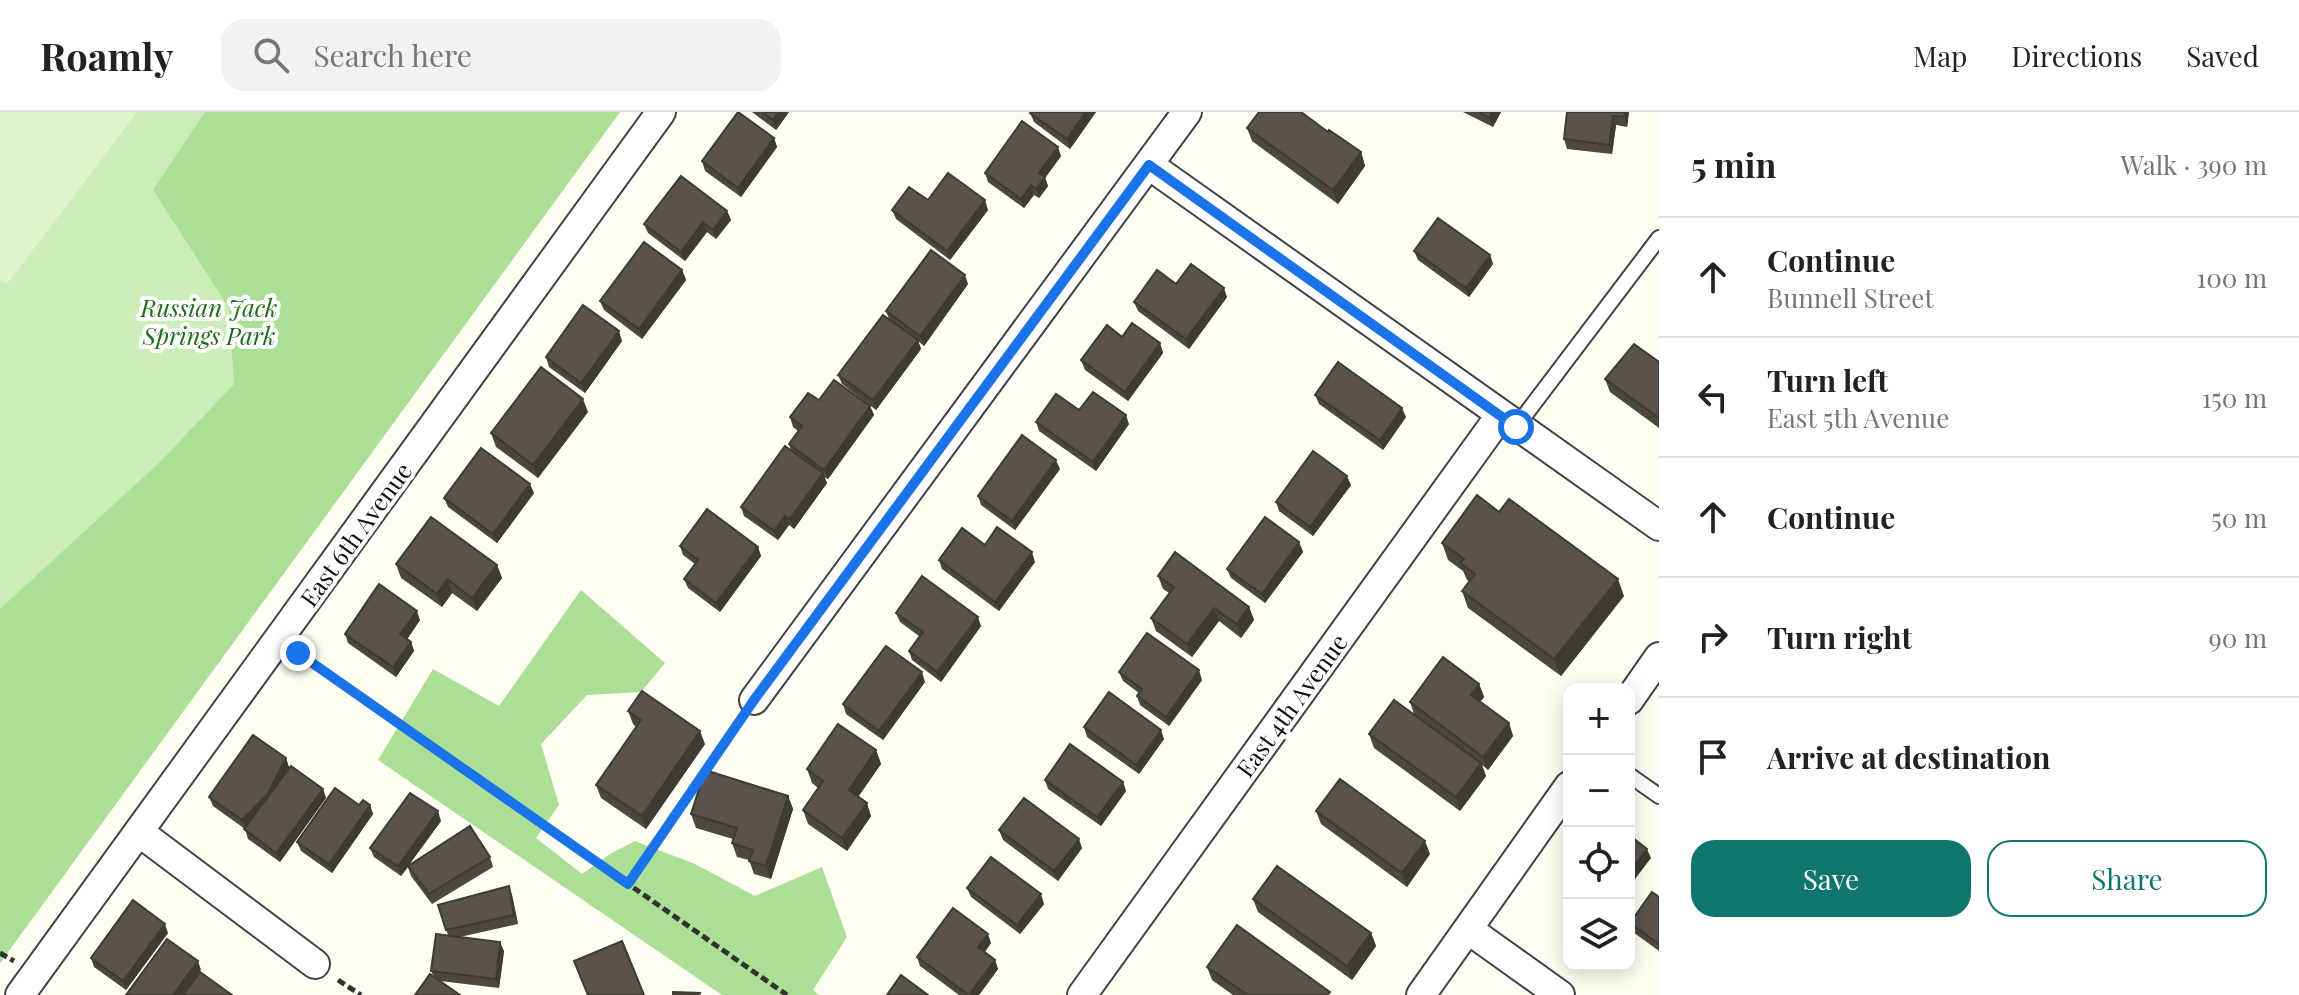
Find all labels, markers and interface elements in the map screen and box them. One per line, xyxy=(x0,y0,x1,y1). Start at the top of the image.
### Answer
search box xyxy=(221,19,781,91)
text: Roamly xyxy=(40,30,173,81)
icon: search xyxy=(249,33,293,77)
text: Search here xyxy=(313,35,472,75)
text: Map xyxy=(1913,37,1967,74)
text: Directions xyxy=(2011,37,2142,74)
text: Saved xyxy=(2186,37,2259,74)
text: 5 min xyxy=(1691,141,1776,187)
text: Walk · 390 m xyxy=(2120,147,2267,182)
text: Continue xyxy=(1767,240,1895,280)
icon: ahead xyxy=(1691,255,1735,299)
text: 100 m xyxy=(2197,260,2267,295)
text: Bunnell Street xyxy=(1767,280,1934,315)
park label: Russian Jack Springs Park xyxy=(140,291,277,351)
text: Turn left xyxy=(1767,360,1888,400)
icon: left xyxy=(1691,375,1735,419)
text: 150 m xyxy=(2202,380,2267,415)
text: East 5th Avenue xyxy=(1767,400,1949,435)
route start xyxy=(1498,409,1534,445)
street label: East 6th Avenue xyxy=(292,456,418,612)
icon: ahead xyxy=(1691,495,1735,539)
text: Continue xyxy=(1767,497,1895,537)
text: 50 m xyxy=(2211,500,2267,535)
icon: right xyxy=(1691,615,1735,659)
text: Turn right xyxy=(1767,617,1912,657)
text: 90 m xyxy=(2209,620,2267,655)
street label: East 4th Avenue xyxy=(1228,627,1354,783)
route end xyxy=(280,635,316,671)
map controls xyxy=(1563,683,1635,971)
button: + xyxy=(1563,683,1635,755)
icon: arrive xyxy=(1691,735,1735,779)
text: Arrive at destination xyxy=(1767,737,2050,777)
button: − xyxy=(1563,755,1635,827)
button: locate xyxy=(1563,827,1635,899)
button: Save xyxy=(1691,840,1971,917)
button: Share xyxy=(1987,840,2267,917)
button: layers xyxy=(1563,899,1635,971)

